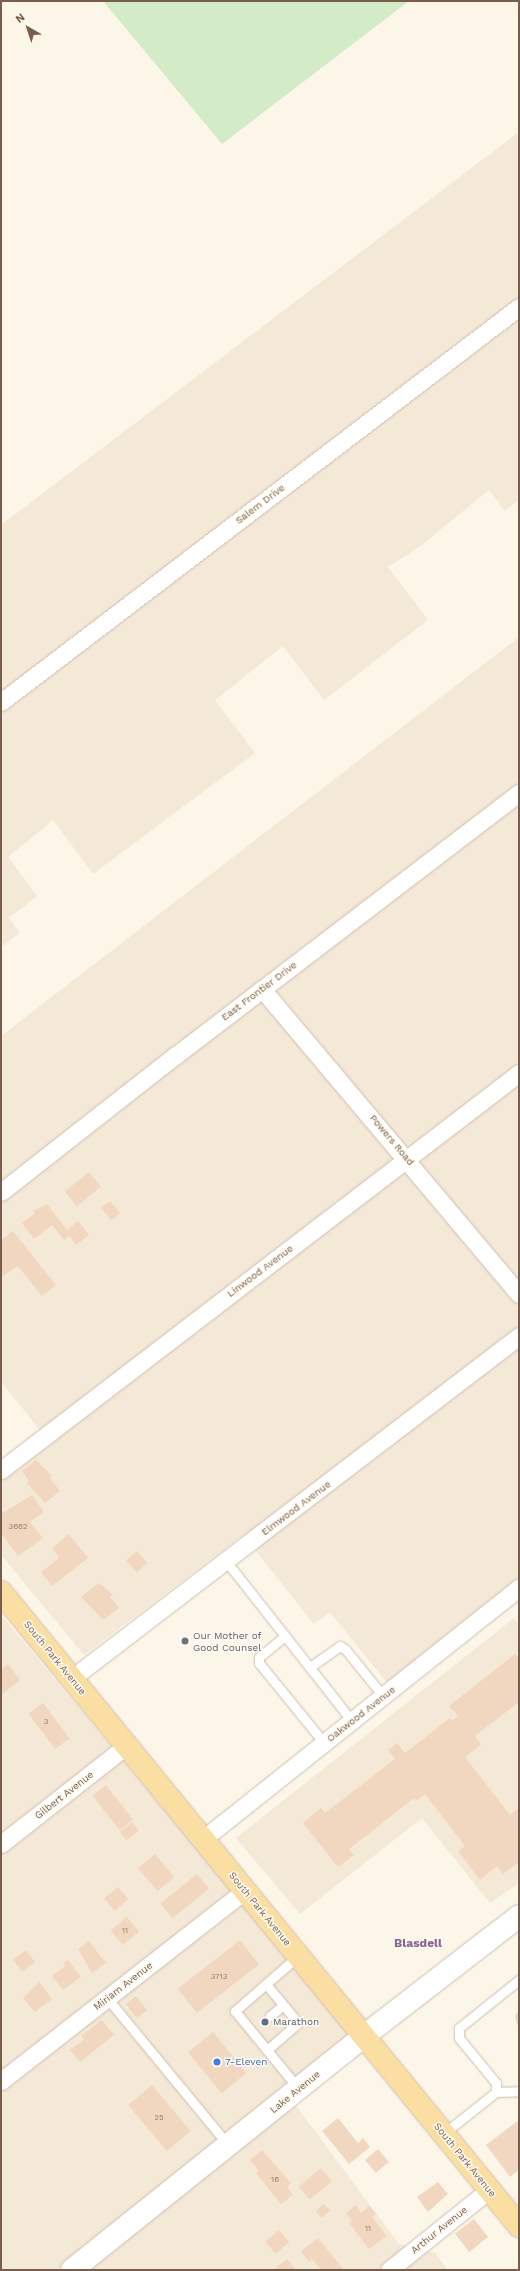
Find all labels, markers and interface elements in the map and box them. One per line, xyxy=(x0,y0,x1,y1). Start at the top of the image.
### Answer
north arrow xyxy=(8,8,48,48)
text: N xyxy=(13,11,27,26)
street label: Salem Drive xyxy=(233,482,287,526)
street label: East Frontier Drive xyxy=(219,959,299,1023)
street label: Powers Road xyxy=(367,1112,417,1168)
street label: Linwood Avenue xyxy=(224,1242,296,1300)
street label: Elmwood Avenue xyxy=(259,1478,333,1538)
house number: 3662 xyxy=(8,1522,28,1532)
street label: South Park Avenue xyxy=(21,1618,89,1698)
place label: Our Mother of Good Counsel xyxy=(193,1629,262,1652)
marker: Our Mother of Good Counsel xyxy=(180,1636,190,1646)
street label: Oakwood Avenue xyxy=(324,1683,398,1745)
house number: 3 xyxy=(44,1717,48,1727)
street label: Gilbert Avenue xyxy=(32,1768,96,1822)
street label: South Park Avenue xyxy=(226,1869,294,1949)
house number: 11 xyxy=(122,1926,128,1936)
district label: Blasdell xyxy=(394,1937,442,1951)
street label: Miriam Avenue xyxy=(91,1959,155,2013)
house number: 3713 xyxy=(211,1972,227,1982)
place label: Marathon xyxy=(273,2016,319,2028)
marker: Marathon xyxy=(260,2017,270,2027)
place label: 7-Eleven xyxy=(225,2056,267,2068)
marker: 7-Eleven xyxy=(212,2057,222,2067)
street label: Lake Avenue xyxy=(267,2068,323,2116)
house number: 25 xyxy=(154,2113,164,2123)
street label: South Park Avenue xyxy=(431,2120,499,2200)
house number: 16 xyxy=(271,2175,279,2185)
street label: Arthur Avenue xyxy=(408,2203,470,2257)
house number: 11 xyxy=(365,2224,371,2234)

